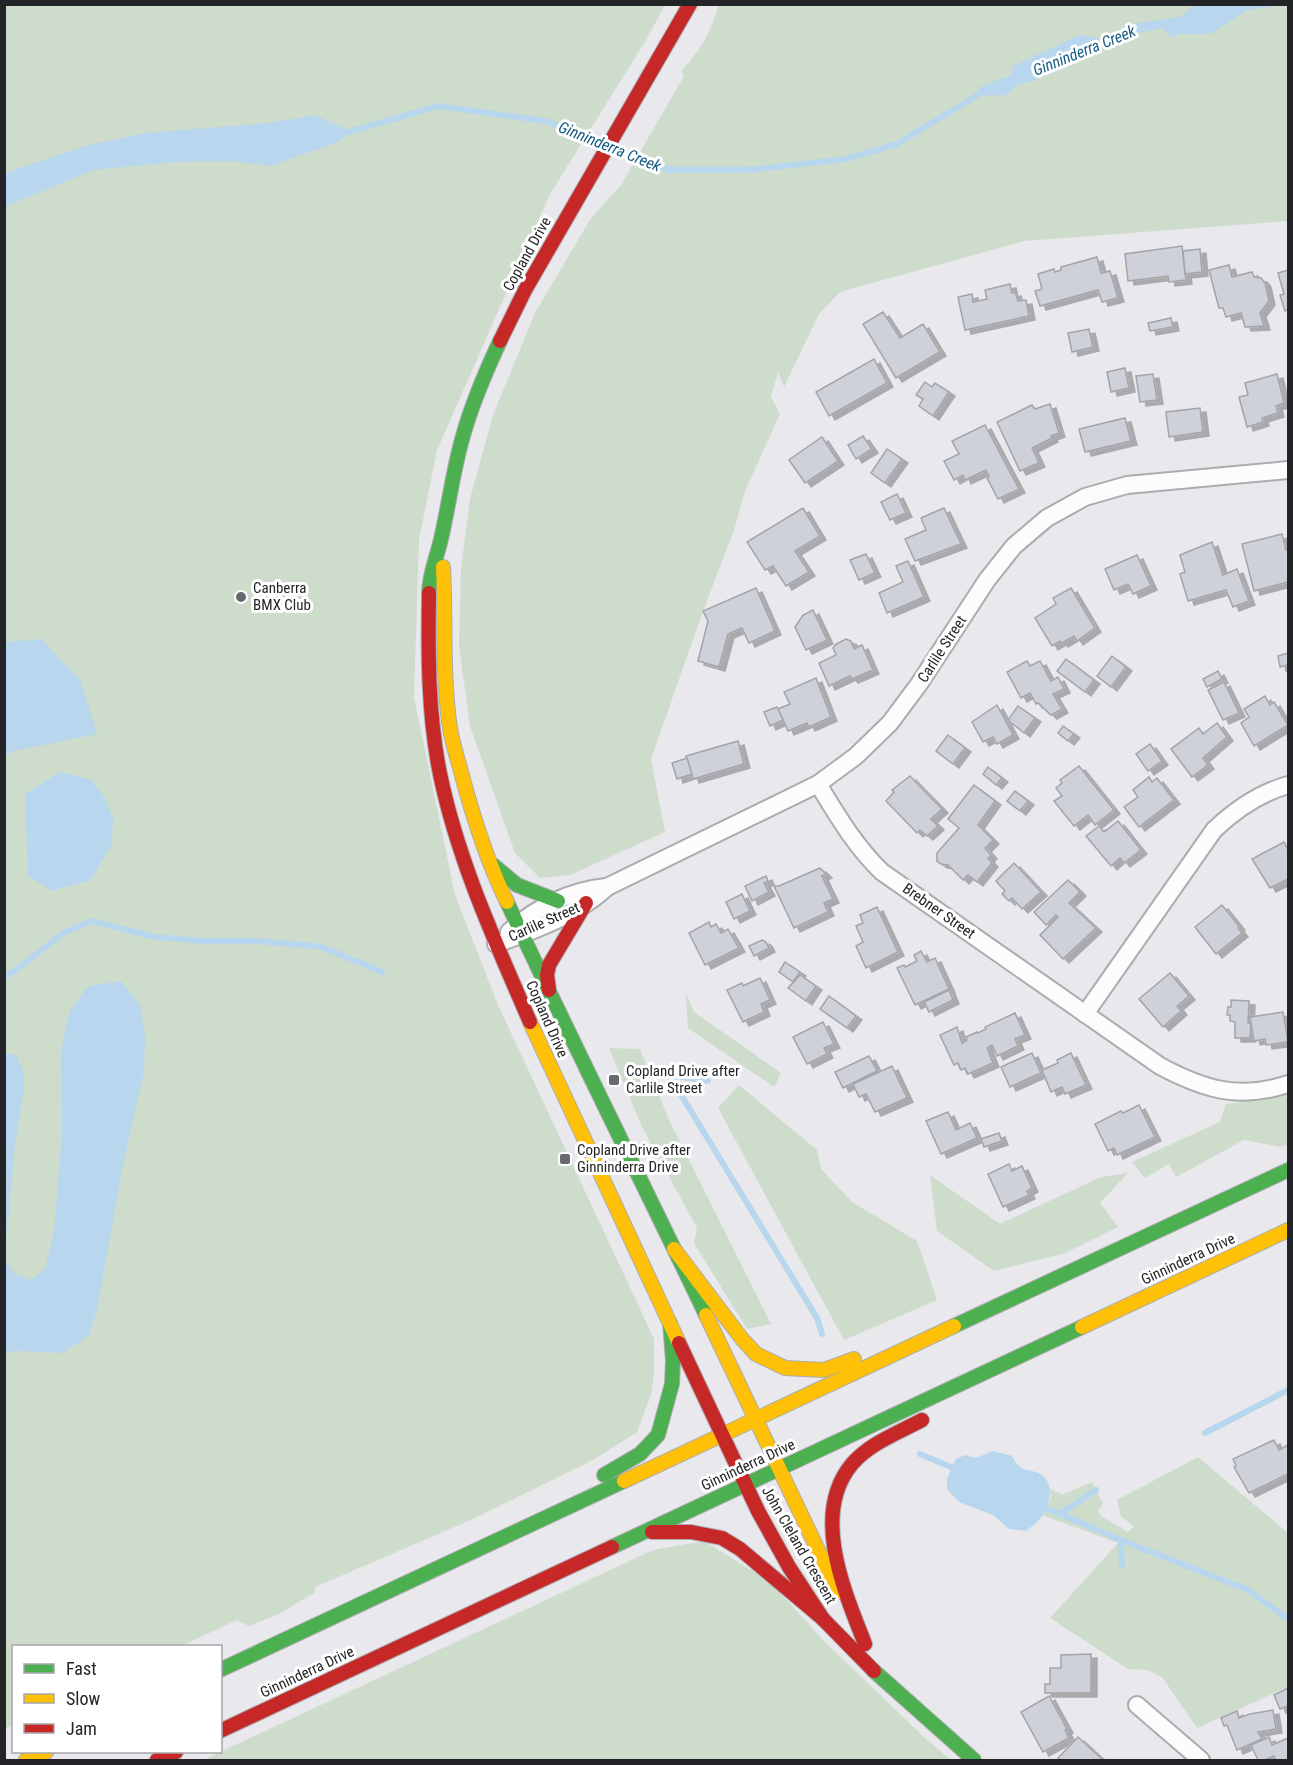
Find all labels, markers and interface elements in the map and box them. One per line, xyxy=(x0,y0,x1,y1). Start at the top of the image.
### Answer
water label: Ginninderra Creek xyxy=(1030,21,1139,80)
water label: Ginninderra Creek xyxy=(556,117,665,176)
street label: Copland Drive xyxy=(499,214,555,294)
place label: Canberra BMX Club xyxy=(253,579,311,614)
marker: Canberra BMX Club xyxy=(234,590,248,604)
street label: Carlile Street xyxy=(914,612,970,686)
street label: Brebner Street xyxy=(899,879,979,943)
street label: Carlile Street xyxy=(506,898,582,946)
street label: Copland Drive xyxy=(522,978,572,1060)
place label: Copland Drive after Carlile Street xyxy=(626,1062,740,1097)
marker: Copland Drive after Carlile Street xyxy=(607,1073,621,1087)
place label: Copland Drive after Ginninderra Drive xyxy=(577,1141,691,1176)
marker: Copland Drive after Ginninderra Drive xyxy=(558,1152,572,1166)
street label: Ginninderra Drive xyxy=(1138,1229,1238,1289)
street label: Ginninderra Drive xyxy=(698,1435,798,1495)
street label: John Cleland Crescent xyxy=(758,1483,840,1607)
street label: Ginninderra Drive xyxy=(257,1642,357,1702)
legend xyxy=(12,1645,222,1753)
text: Fast xyxy=(66,1658,97,1679)
text: Slow xyxy=(66,1688,101,1709)
text: Jam xyxy=(66,1718,97,1739)

